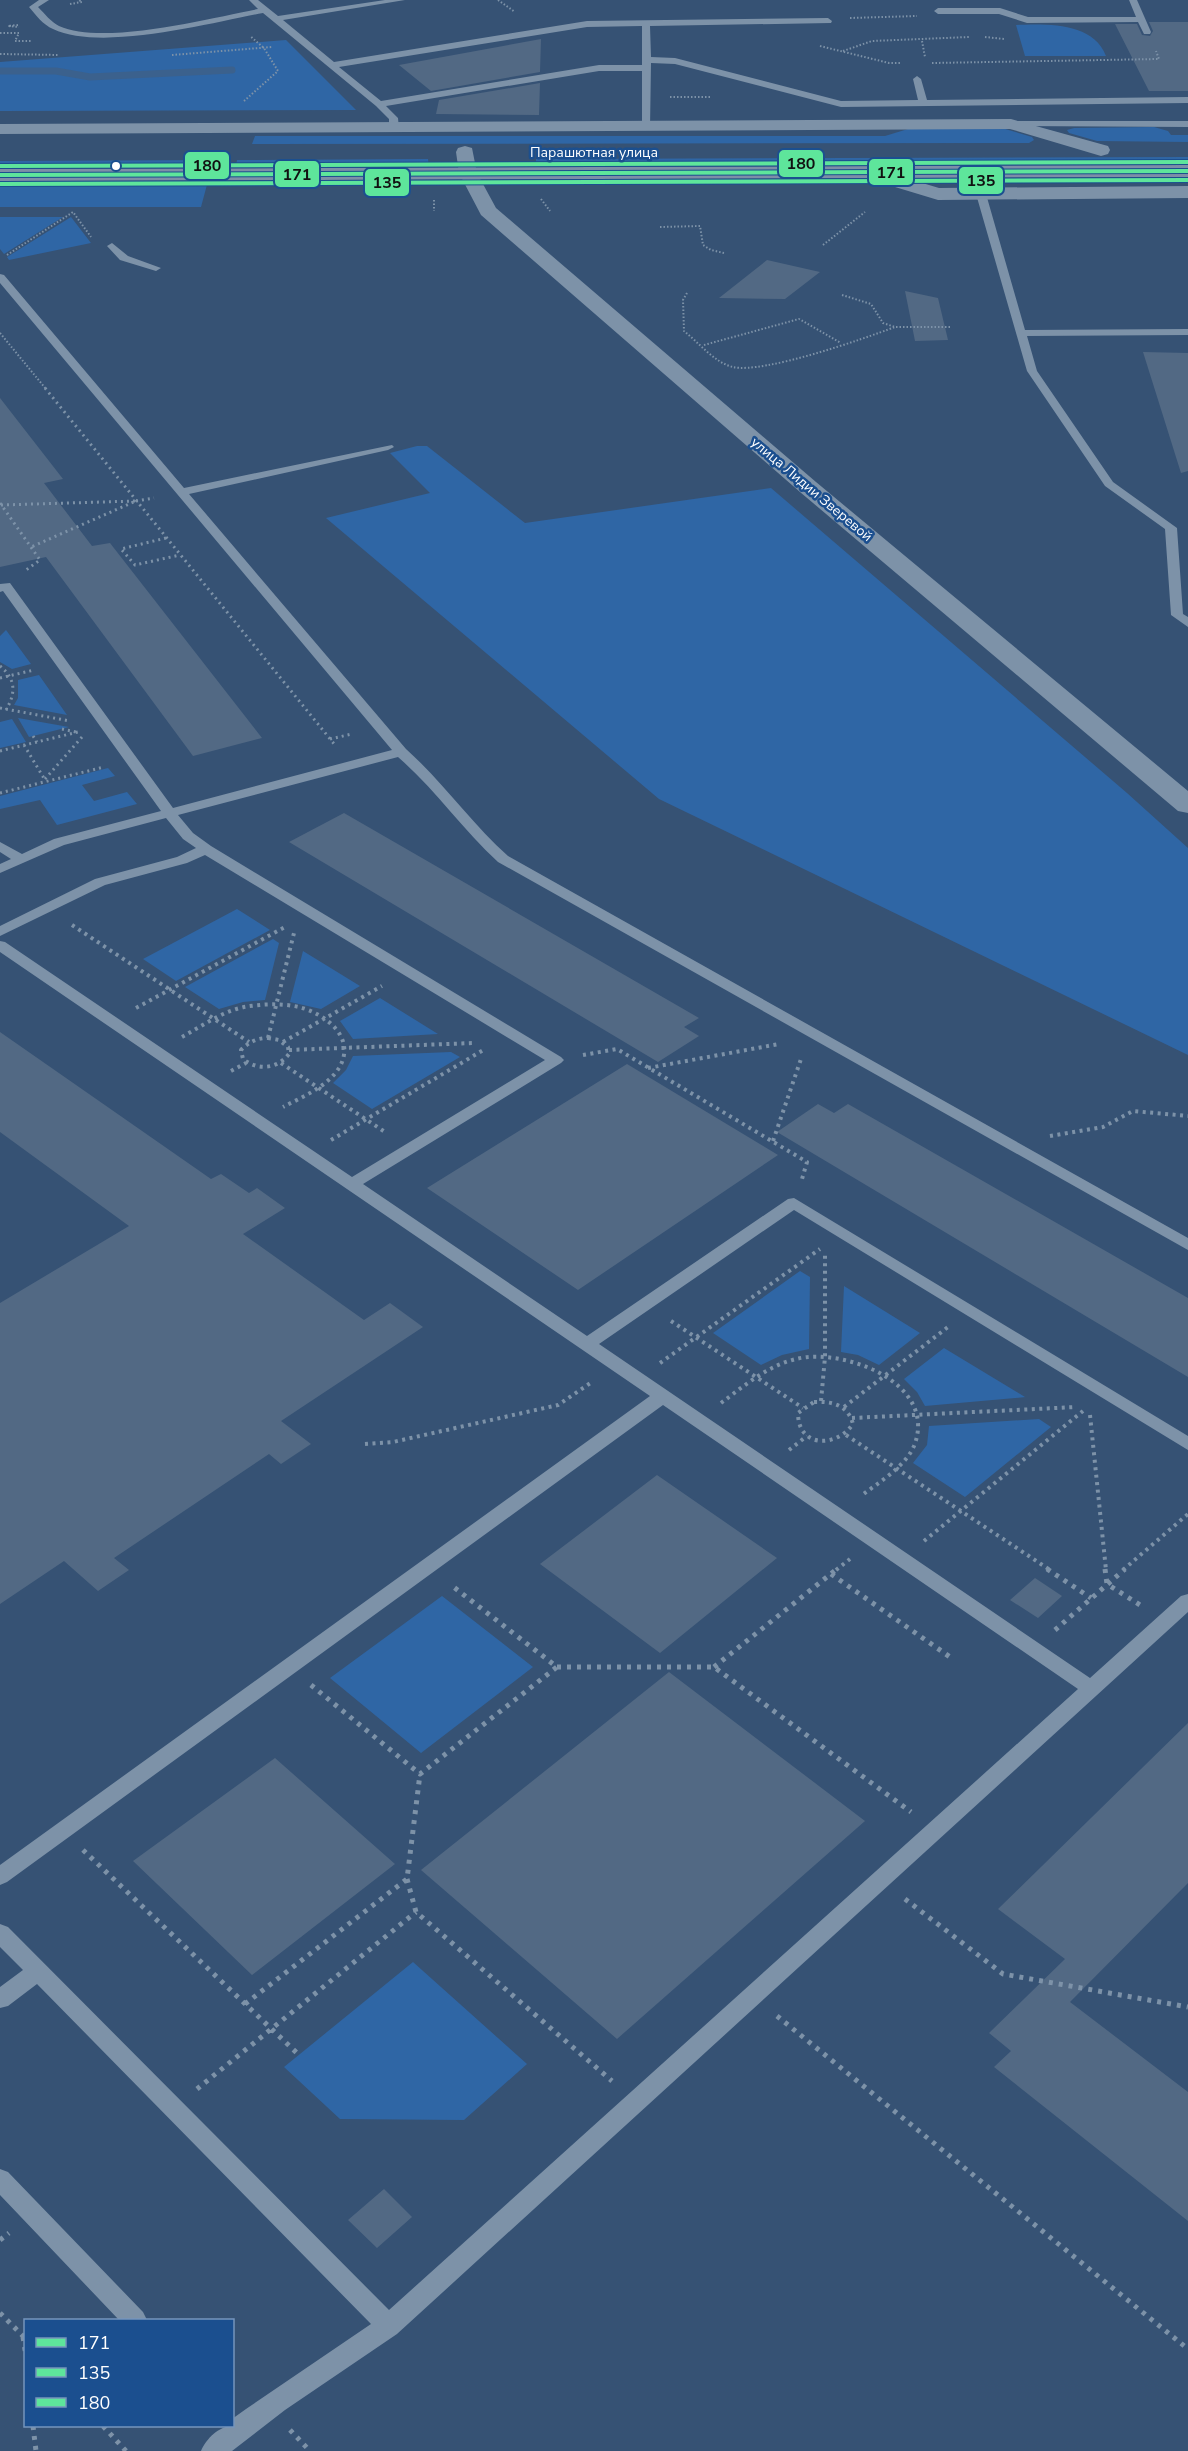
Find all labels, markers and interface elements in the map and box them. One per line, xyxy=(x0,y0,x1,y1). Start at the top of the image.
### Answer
street label: Парашютная улица xyxy=(530,143,658,162)
line badge: 180 xyxy=(778,149,824,178)
line badge: 180 xyxy=(184,151,230,180)
text: 180 xyxy=(787,153,815,175)
text: 180 xyxy=(193,155,221,177)
line badge: 171 xyxy=(868,158,914,186)
unlabelled marker xyxy=(110,160,122,172)
line badge: 171 xyxy=(274,160,320,188)
text: 171 xyxy=(877,162,905,184)
text: 171 xyxy=(283,164,311,186)
line badge: 135 xyxy=(958,166,1004,195)
line badge: 135 xyxy=(364,168,410,197)
text: 135 xyxy=(967,170,995,192)
text: 135 xyxy=(373,172,401,194)
street label: улица Лидии Зверевой xyxy=(747,433,877,546)
legend xyxy=(24,2319,234,2427)
text: 171 xyxy=(78,2331,110,2355)
text: 135 xyxy=(78,2361,110,2385)
text: 180 xyxy=(78,2391,110,2415)

